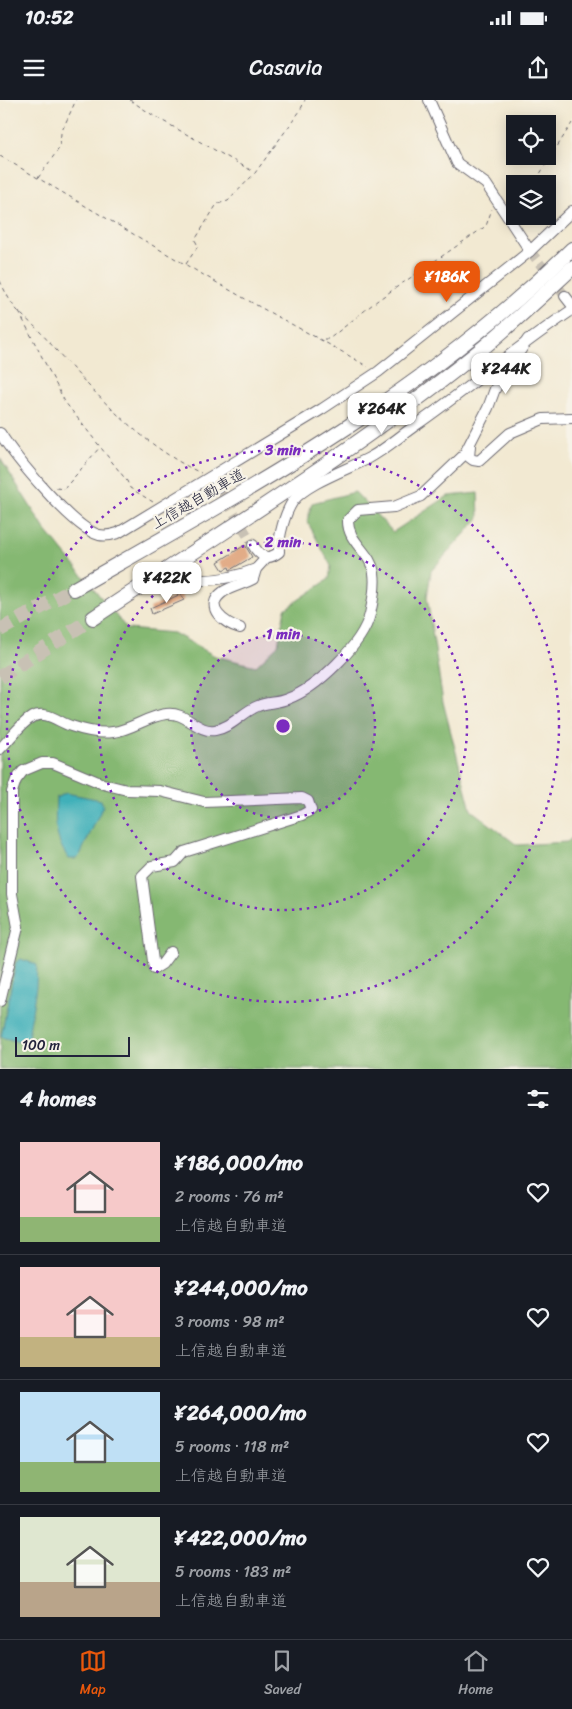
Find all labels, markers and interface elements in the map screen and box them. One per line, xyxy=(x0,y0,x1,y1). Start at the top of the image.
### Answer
text: 10:52 xyxy=(25,1,73,34)
text: Casavia xyxy=(249,48,323,87)
icon: menu xyxy=(20,54,48,82)
icon: share xyxy=(524,54,552,82)
map controls xyxy=(506,115,556,225)
button: locate xyxy=(506,115,556,165)
button: layers xyxy=(506,175,556,225)
pin: ¥186K xyxy=(412,260,482,303)
text: ¥186K xyxy=(425,262,469,291)
pin: ¥244K xyxy=(471,352,541,395)
text: ¥244K xyxy=(482,354,530,383)
pin: ¥264K xyxy=(347,392,417,435)
text: ¥264K xyxy=(359,394,405,423)
text: 3 min xyxy=(264,437,302,463)
street label: 上信越自動車道 xyxy=(146,461,250,537)
text: 2 min xyxy=(264,529,302,555)
pin: ¥422K xyxy=(132,562,202,604)
text: ¥422K xyxy=(143,563,191,592)
text: 1 min xyxy=(266,621,301,647)
centre of rings xyxy=(274,717,292,735)
text: 100 m xyxy=(22,1033,60,1058)
scale bar xyxy=(15,1034,130,1057)
text: 4 homes xyxy=(20,1080,96,1118)
icon: filters xyxy=(524,1085,552,1113)
text: ¥186,000/mo xyxy=(175,1144,303,1182)
icon: home xyxy=(60,1162,120,1222)
icon: heart xyxy=(524,1178,552,1206)
text: 2 rooms · 76 m² xyxy=(175,1182,284,1211)
text: 上信越自動車道 xyxy=(175,1211,287,1240)
text: ¥244,000/mo xyxy=(175,1269,308,1307)
icon: home xyxy=(60,1287,120,1347)
icon: heart xyxy=(524,1303,552,1331)
text: 3 rooms · 98 m² xyxy=(175,1307,284,1336)
text: 上信越自動車道 xyxy=(175,1336,287,1365)
text: ¥264,000/mo xyxy=(175,1394,307,1432)
icon: home xyxy=(60,1412,120,1472)
icon: heart xyxy=(524,1428,552,1456)
text: 5 rooms · 118 m² xyxy=(175,1432,289,1461)
text: 上信越自動車道 xyxy=(175,1461,287,1490)
text: ¥422,000/mo xyxy=(175,1519,307,1557)
icon: home xyxy=(60,1537,120,1597)
icon: heart xyxy=(524,1553,552,1581)
text: 5 rooms · 183 m² xyxy=(175,1557,291,1586)
text: 上信越自動車道 xyxy=(175,1586,287,1615)
tab: Map xyxy=(79,1647,107,1702)
tab: Saved xyxy=(264,1647,301,1702)
tab: Home xyxy=(458,1647,493,1702)

